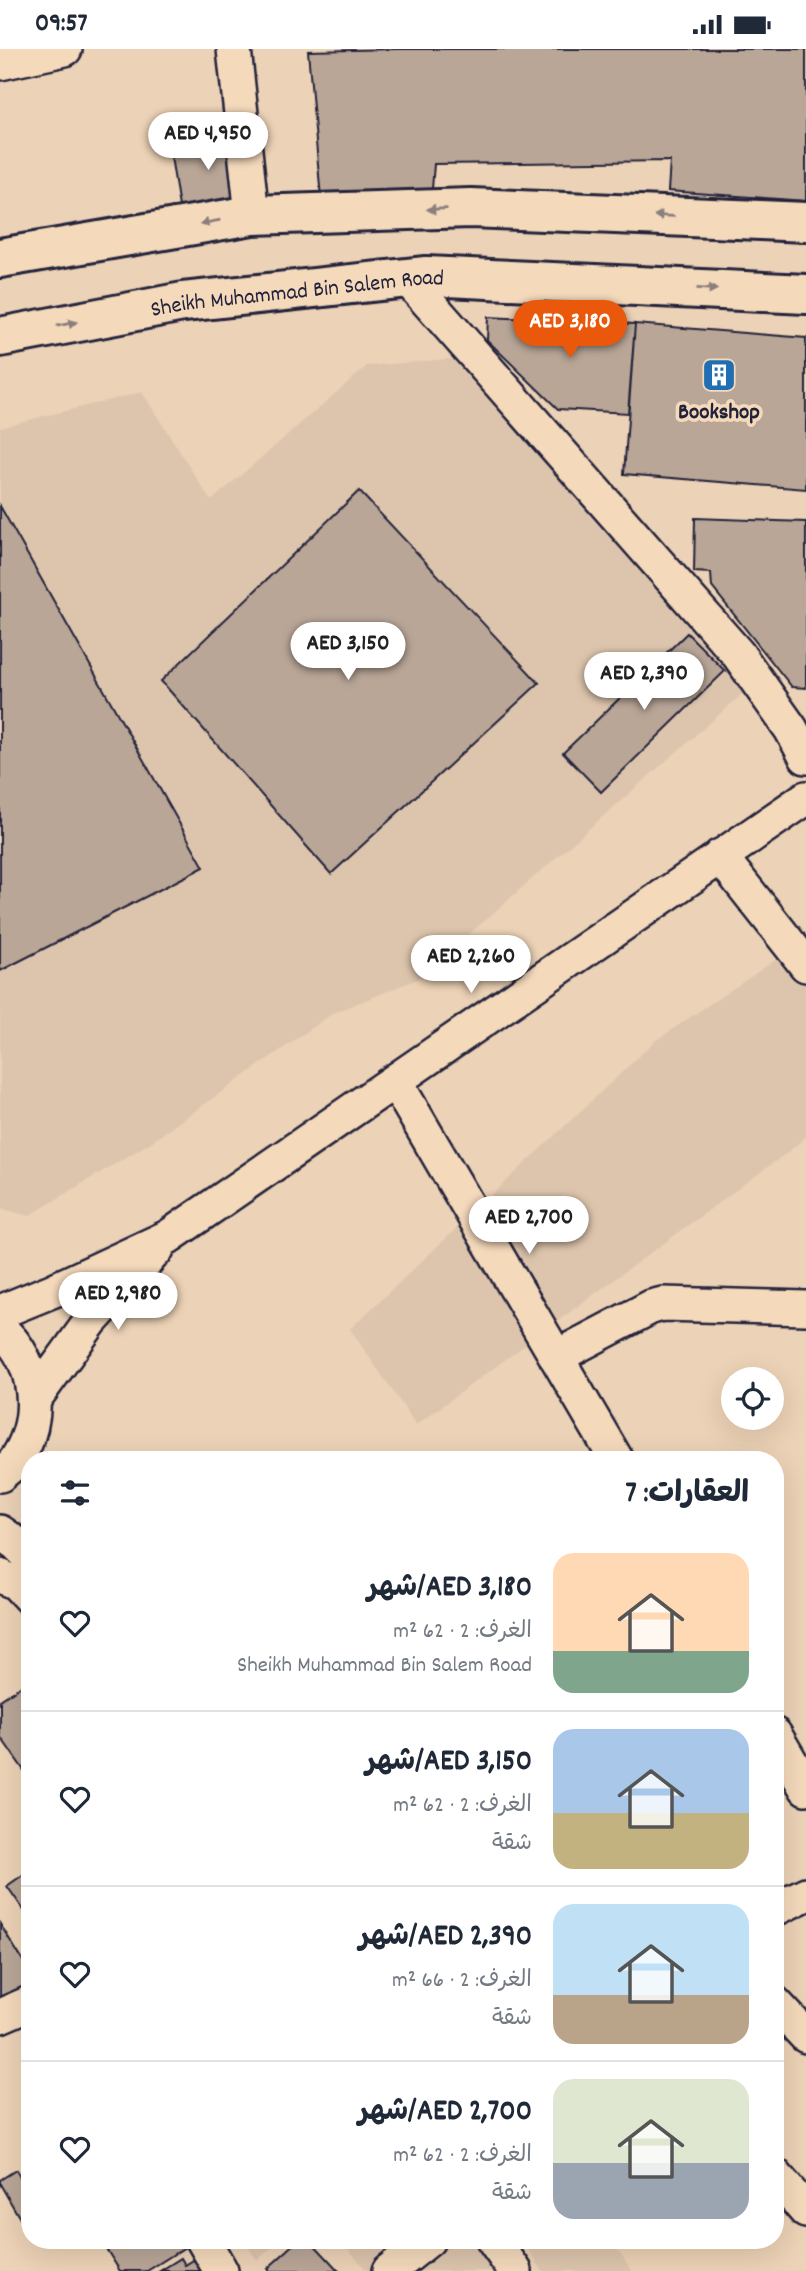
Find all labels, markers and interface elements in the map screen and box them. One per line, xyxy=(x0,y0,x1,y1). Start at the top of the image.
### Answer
text: 09:57 xyxy=(35,6,87,43)
pin: AED 4,950 xyxy=(128,113,288,172)
text: AED 4,950 xyxy=(164,118,252,151)
one-way arrow xyxy=(426,203,448,214)
one-way arrow xyxy=(653,210,675,221)
one-way arrow xyxy=(199,217,221,228)
street label: Sheikh Muhammad Bin Salem Road xyxy=(148,263,445,328)
one-way arrow xyxy=(697,284,719,295)
pin: AED 3,180 xyxy=(490,301,650,360)
text: AED 3,180 xyxy=(529,306,611,339)
one-way arrow xyxy=(56,319,78,330)
building icon: Bookshop xyxy=(700,356,738,394)
place label: Bookshop xyxy=(678,397,760,430)
pin: AED 3,150 xyxy=(268,623,428,682)
text: AED 3,150 xyxy=(307,628,389,661)
pin: AED 2,390 xyxy=(564,653,724,712)
text: AED 2,390 xyxy=(600,658,688,691)
pin: AED 2,260 xyxy=(391,935,551,995)
text: AED 2,260 xyxy=(427,941,515,974)
pin: AED 2,700 xyxy=(449,1197,609,1256)
text: AED 2,700 xyxy=(485,1202,573,1235)
pin: AED 2,980 xyxy=(38,1273,198,1332)
text: AED 2,980 xyxy=(75,1278,161,1311)
map controls xyxy=(721,1367,784,1430)
button: locate xyxy=(721,1367,784,1430)
icon: filters xyxy=(56,1474,94,1512)
text: العقارات: 7 xyxy=(625,1474,749,1517)
text: AED 3,180/شهر xyxy=(367,1568,532,1611)
icon: home xyxy=(609,1581,693,1665)
icon: heart xyxy=(56,1604,94,1642)
text: الغرف: 2 · 62 m² xyxy=(393,1616,532,1649)
text: Sheikh Muhammad Bin Salem Road xyxy=(237,1650,532,1683)
text: AED 3,150/شهر xyxy=(365,1742,532,1785)
icon: home xyxy=(609,1757,693,1841)
icon: heart xyxy=(56,1780,94,1818)
text: الغرف: 2 · 62 m² xyxy=(393,1790,532,1823)
text: شقة xyxy=(492,1828,532,1861)
text: AED 2,390/شهر xyxy=(359,1917,532,1960)
icon: home xyxy=(609,1932,693,2016)
icon: heart xyxy=(56,1955,94,1993)
text: الغرف: 2 · 66 m² xyxy=(392,1965,532,1998)
text: شقة xyxy=(492,2003,532,2036)
text: AED 2,700/شهر xyxy=(358,2092,532,2135)
icon: home xyxy=(609,2107,693,2191)
icon: heart xyxy=(56,2130,94,2168)
text: الغرف: 2 · 62 m² xyxy=(393,2140,532,2173)
text: شقة xyxy=(492,2178,532,2211)

